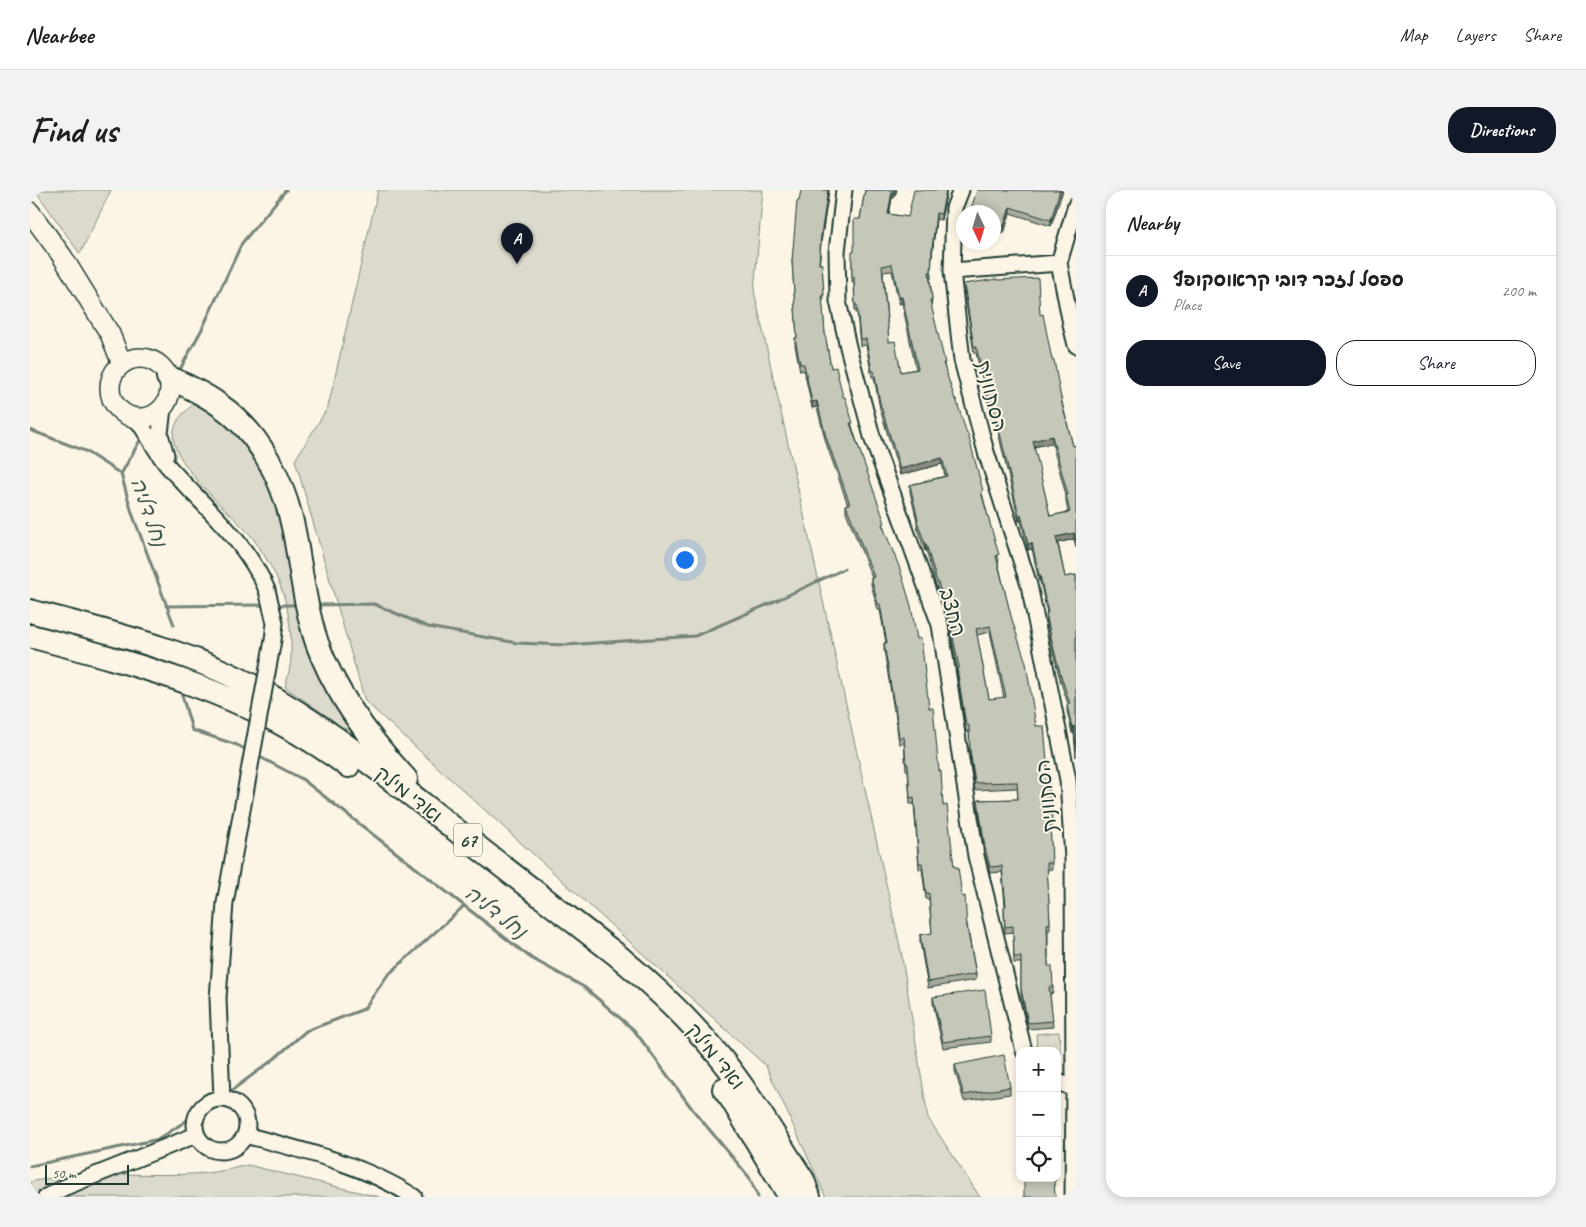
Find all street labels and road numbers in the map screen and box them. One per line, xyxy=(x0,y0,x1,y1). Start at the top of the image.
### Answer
street label: הסתוונית xyxy=(971,358,1013,435)
street label: החצב xyxy=(934,585,971,639)
street label: הסתוונית xyxy=(1030,758,1063,834)
street label: ואדי מילק xyxy=(370,760,447,828)
road number: 67 xyxy=(454,824,482,856)
street label: ואדי מילק xyxy=(681,1018,750,1095)

